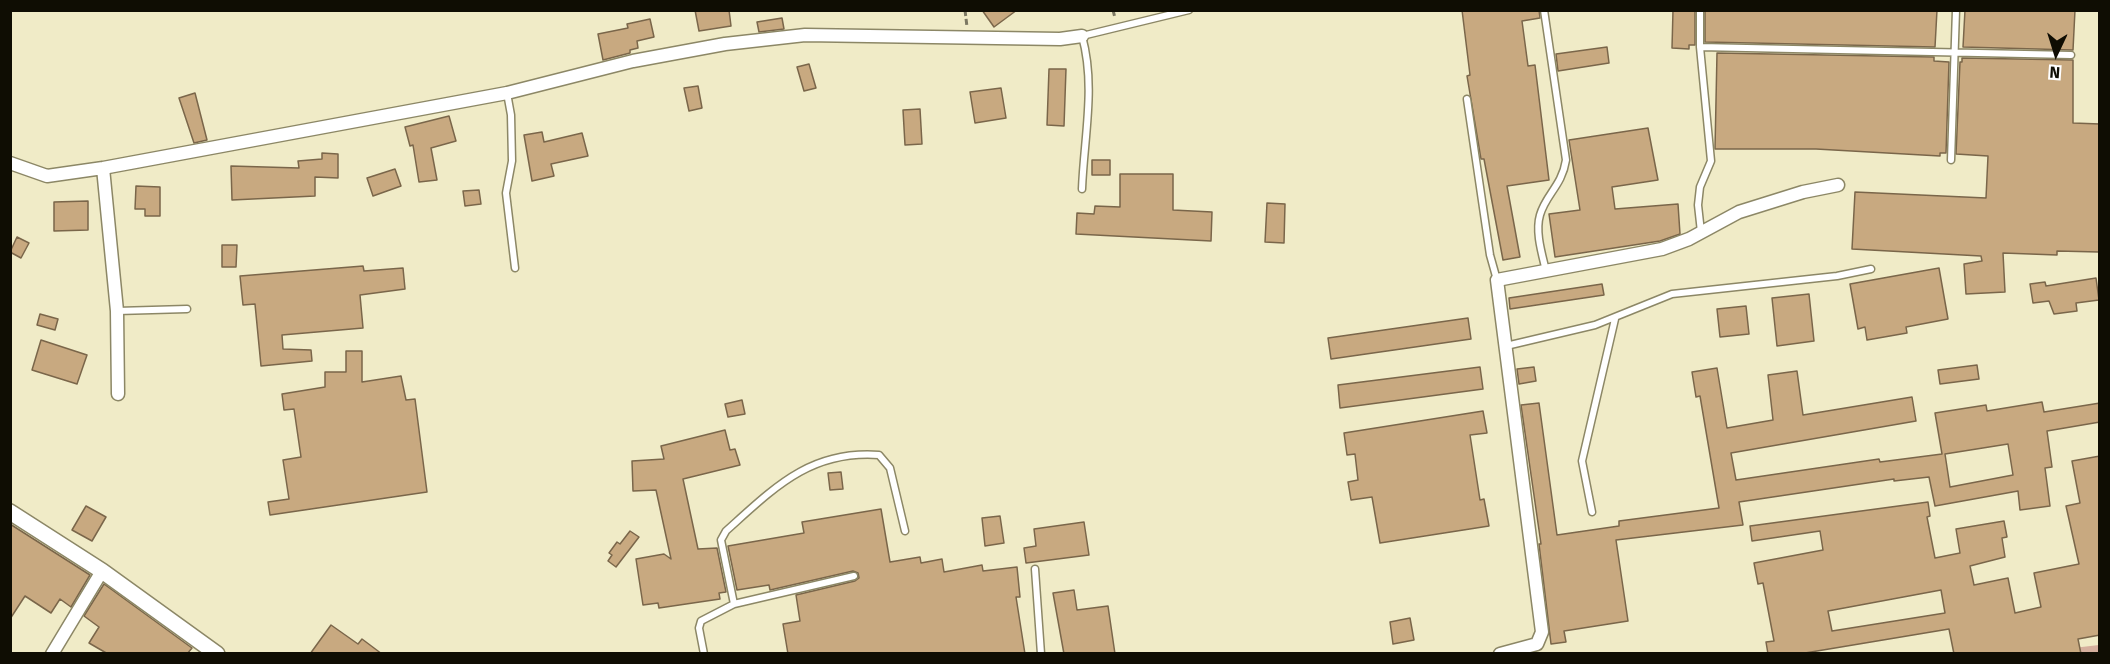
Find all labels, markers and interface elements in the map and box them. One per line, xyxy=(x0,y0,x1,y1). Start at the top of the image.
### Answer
north arrow xyxy=(2026,24,2086,84)
text: N xyxy=(2049,63,2061,82)

